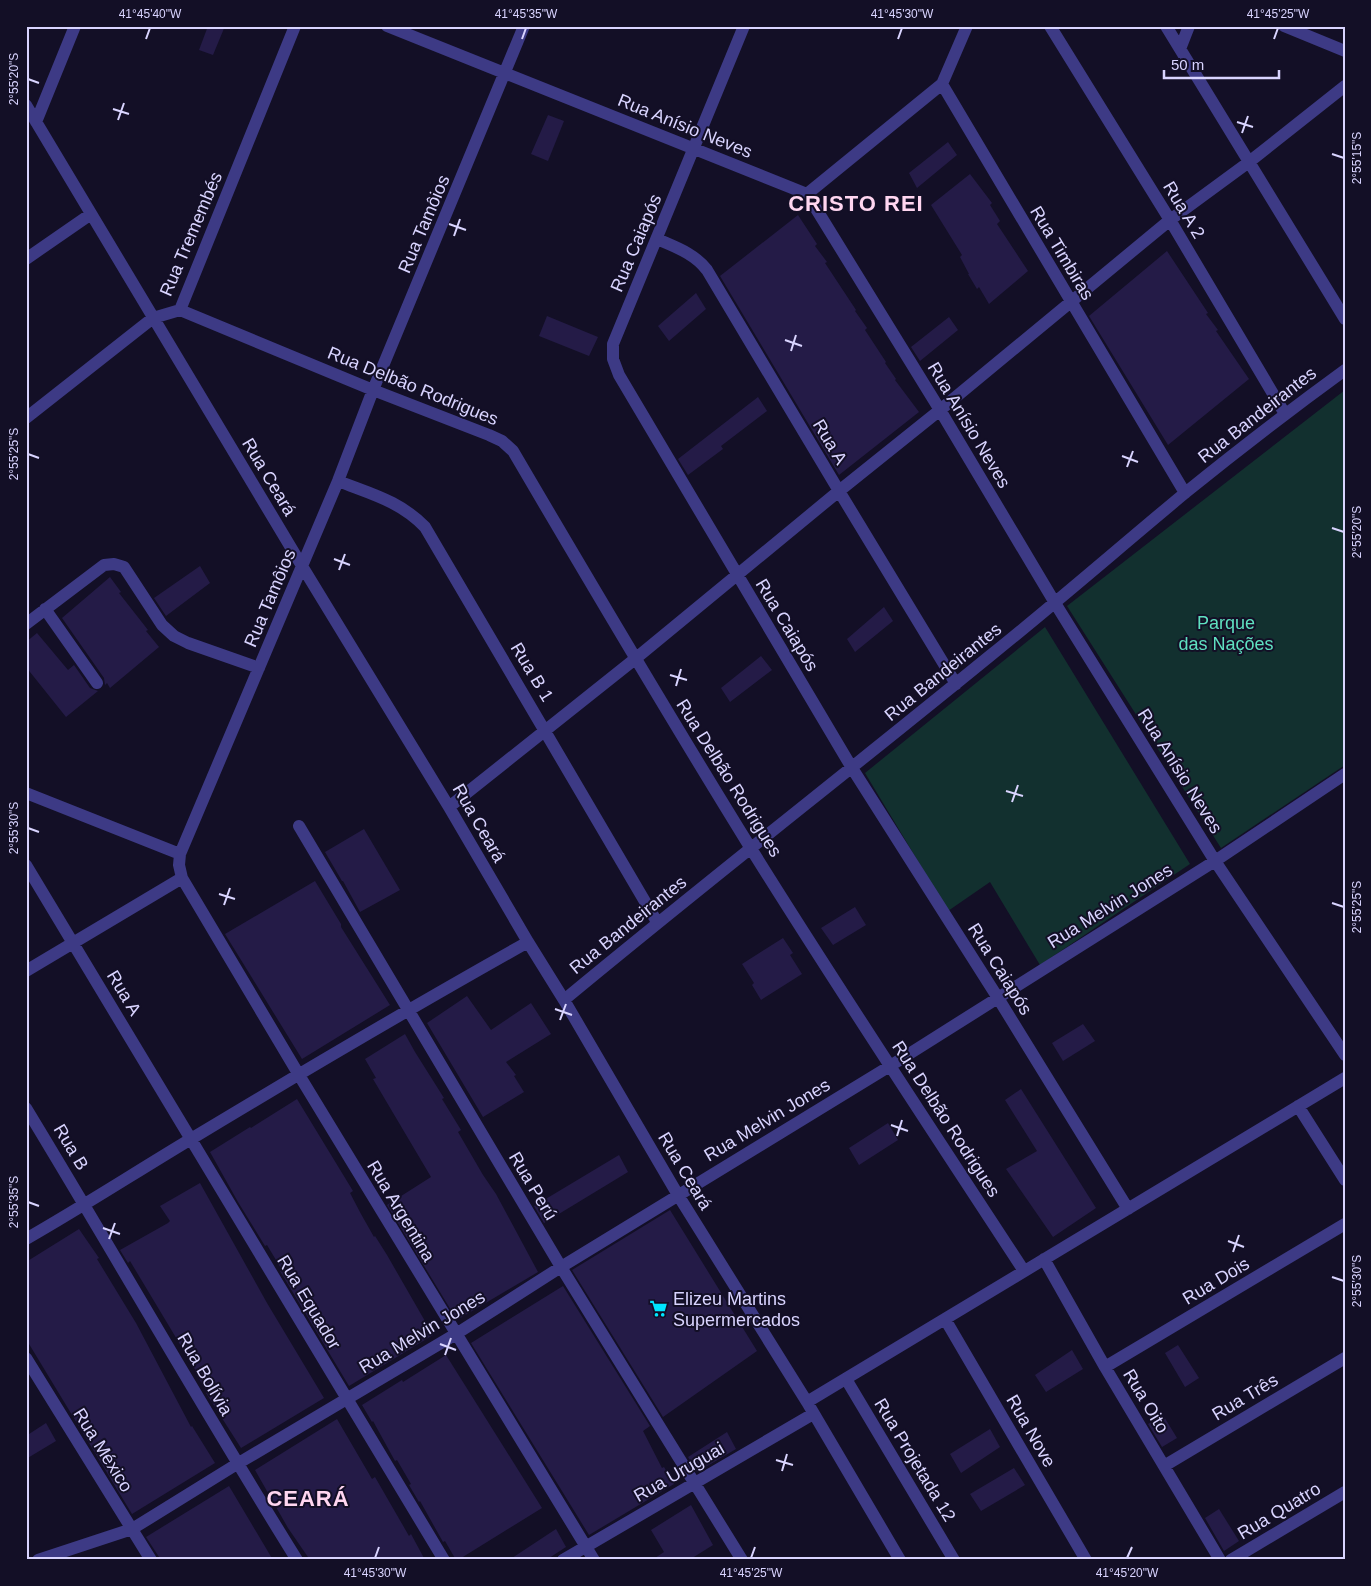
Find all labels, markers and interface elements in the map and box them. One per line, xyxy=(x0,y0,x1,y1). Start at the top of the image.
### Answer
text: 41°45'40"W xyxy=(119,7,182,21)
text: 41°45'35"W xyxy=(495,7,558,21)
text: 41°45'30"W xyxy=(871,7,934,21)
text: 41°45'25"W xyxy=(1247,7,1310,21)
scale bar xyxy=(1164,48,1278,80)
text: 2°55'20"S xyxy=(7,53,21,105)
text: 50 m xyxy=(1171,56,1204,73)
street label: Rua Anísio Neves xyxy=(615,90,755,162)
text: 2°55'15"S xyxy=(1350,132,1364,184)
street label: Rua Tremembés xyxy=(156,169,226,299)
street label: Rua Tamôios xyxy=(394,172,454,276)
street label: Rua A 2 xyxy=(1159,178,1209,242)
street label: Rua Caiapós xyxy=(606,191,666,295)
district label: CRISTO REI xyxy=(788,191,924,216)
street label: Rua Timbiras xyxy=(1026,202,1098,304)
street label: Rua Delbão Rodrigues xyxy=(325,343,501,429)
street label: Rua Anísio Neves xyxy=(924,359,1014,491)
street label: Rua Bandeirantes xyxy=(1194,363,1320,467)
street label: Rua A xyxy=(809,416,851,468)
text: 2°55'25"S xyxy=(7,428,21,480)
street label: Rua Ceará xyxy=(238,435,300,520)
text: 2°55'20"S xyxy=(1350,506,1364,558)
street label: Rua Tamôios xyxy=(240,546,300,650)
street label: Rua Caiapós xyxy=(752,575,822,675)
park label: Parque das Nações xyxy=(1178,613,1274,654)
street label: Rua Bandeirantes xyxy=(881,619,1005,725)
street label: Rua B 1 xyxy=(507,639,557,705)
street label: Rua Delbão Rodrigues xyxy=(672,695,786,861)
street label: Rua Anísio Neves xyxy=(1134,705,1226,837)
street label: Rua Ceará xyxy=(449,780,510,867)
text: 2°55'30"S xyxy=(7,802,21,854)
street label: Rua Melvin Jones xyxy=(1044,860,1176,952)
street label: Rua Bandeirantes xyxy=(566,872,690,978)
text: 2°55'25"S xyxy=(1350,881,1364,933)
street label: Rua Caiapós xyxy=(964,920,1036,1018)
street label: Rua A xyxy=(103,967,145,1019)
street label: Rua Delbão Rodrigues xyxy=(888,1037,1004,1201)
street label: Rua Melvin Jones xyxy=(701,1075,833,1165)
street label: Rua B xyxy=(50,1120,92,1174)
street label: Rua Ceará xyxy=(654,1129,716,1214)
street label: Rua Perú xyxy=(505,1148,561,1224)
street label: Rua Argentina xyxy=(363,1157,439,1266)
text: 2°55'35"S xyxy=(7,1176,21,1228)
street label: Rua Equador xyxy=(273,1251,345,1353)
street label: Rua Dois xyxy=(1179,1253,1253,1309)
text: 2°55'30"S xyxy=(1350,1255,1364,1307)
street label: Rua Melvin Jones xyxy=(356,1287,488,1377)
place label: Elizeu Martins Supermercados xyxy=(673,1289,800,1330)
supermarket icon: Elizeu Martins Supermercados xyxy=(649,1299,669,1319)
street label: Rua Bolívia xyxy=(173,1329,237,1420)
street label: Rua Oito xyxy=(1119,1365,1173,1437)
street label: Rua Três xyxy=(1209,1370,1281,1424)
street label: Rua Nove xyxy=(1002,1391,1060,1471)
street label: Rua Projetada 12 xyxy=(870,1395,960,1525)
street label: Rua México xyxy=(69,1404,137,1496)
street label: Rua Uruguai xyxy=(630,1438,728,1506)
street label: Rua Quatro xyxy=(1234,1478,1324,1544)
district label: CEARÁ xyxy=(266,1486,350,1511)
text: 41°45'30"W xyxy=(344,1566,407,1580)
text: 41°45'25"W xyxy=(720,1566,783,1580)
text: 41°45'20"W xyxy=(1096,1566,1159,1580)

